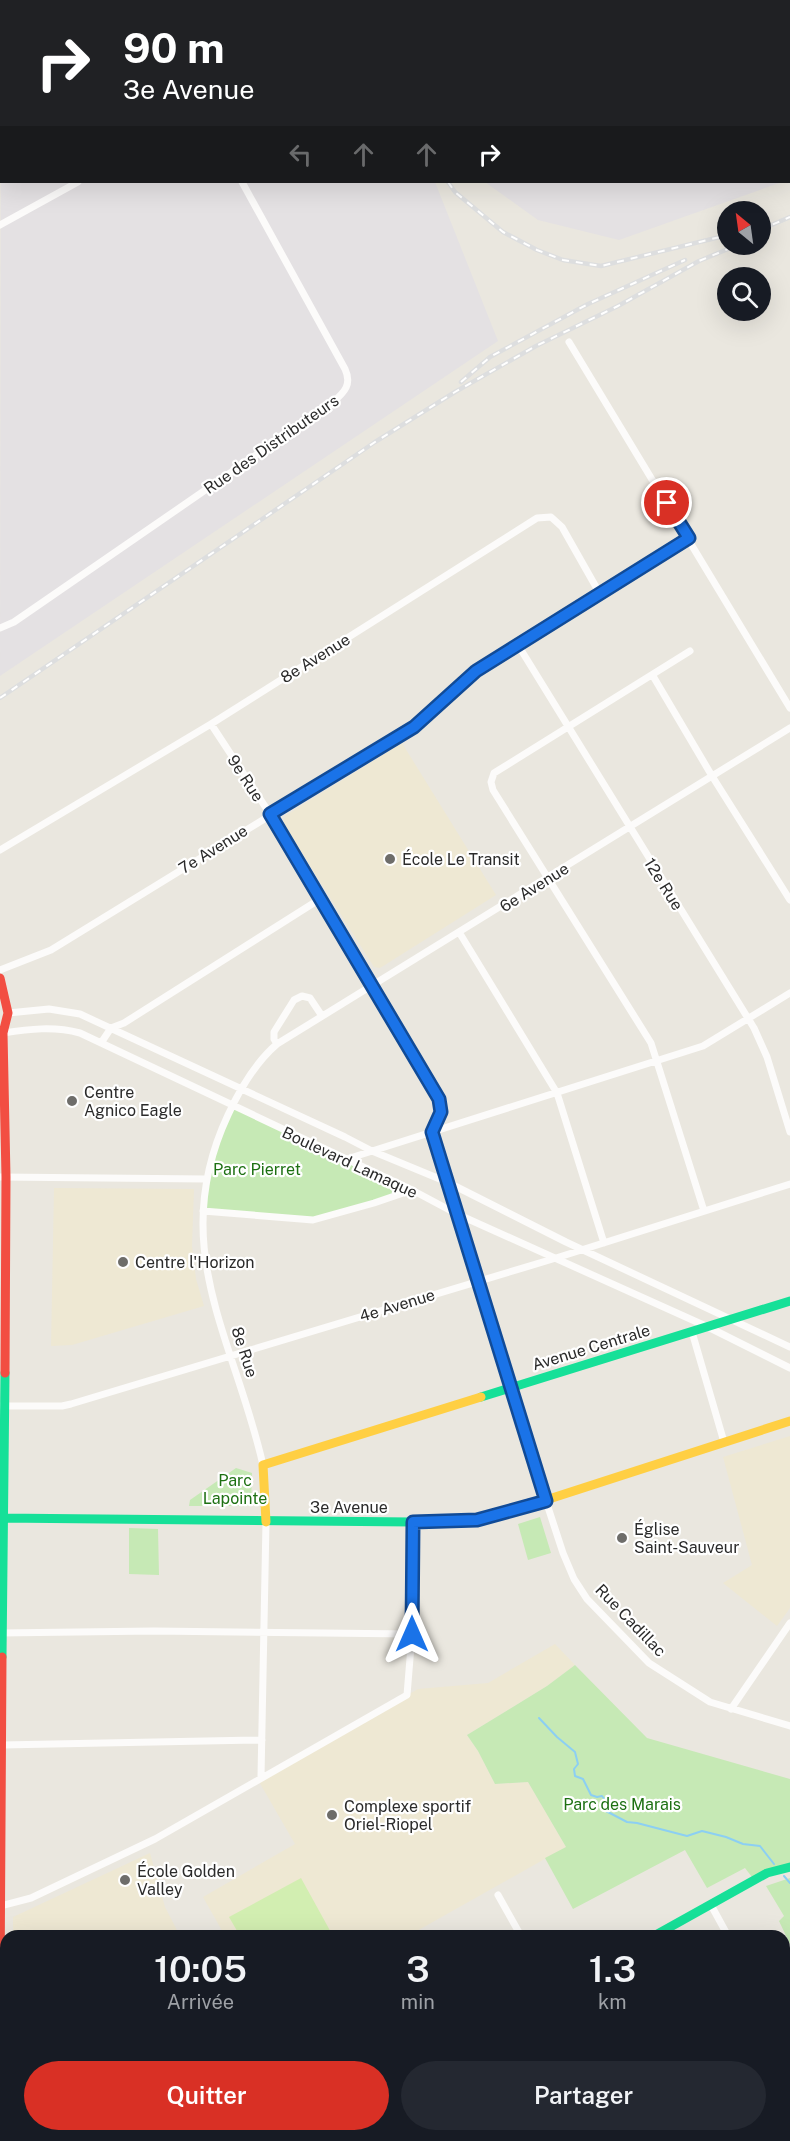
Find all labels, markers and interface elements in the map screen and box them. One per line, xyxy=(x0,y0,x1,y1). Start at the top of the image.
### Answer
text: 90 m xyxy=(123,23,225,72)
icon: right xyxy=(24,24,102,102)
text: 3e Avenue xyxy=(123,73,254,105)
icon: left xyxy=(284,138,317,171)
icon: ahead xyxy=(347,138,380,171)
icon: ahead xyxy=(410,138,443,171)
icon: right xyxy=(473,138,506,171)
north arrow xyxy=(717,201,771,255)
map controls xyxy=(717,201,771,321)
button: search xyxy=(717,267,771,321)
street label: Rue des Distributeurs xyxy=(200,391,342,498)
pin xyxy=(641,477,692,528)
icon: arrive xyxy=(650,486,683,519)
street label: 8e Avenue xyxy=(277,630,353,687)
street label: 9e Rue xyxy=(223,751,268,805)
street label: 7e Avenue xyxy=(175,821,251,878)
place label: École Le Transit xyxy=(402,849,520,869)
marker: École Le Transit xyxy=(383,852,397,866)
street label: 12e Rue xyxy=(640,855,687,914)
street label: 6e Avenue xyxy=(496,859,572,916)
place label: Centre Agnico Eagle xyxy=(84,1083,182,1120)
marker: Centre Agnico Eagle xyxy=(65,1094,79,1108)
street label: Boulevard Lamaque xyxy=(279,1123,421,1202)
park label: Parc Pierret xyxy=(213,1160,301,1179)
place label: Centre l'Horizon xyxy=(135,1253,255,1272)
marker: Centre l'Horizon xyxy=(116,1255,130,1269)
street label: 4e Avenue xyxy=(357,1285,437,1326)
street label: Avenue Centrale xyxy=(530,1321,652,1374)
street label: 8e Rue xyxy=(227,1324,262,1380)
park label: Parc Lapointe xyxy=(203,1471,267,1508)
street label: 3e Avenue xyxy=(310,1498,388,1517)
place label: Église Saint-Sauveur xyxy=(634,1519,739,1557)
marker: Église Saint-Sauveur xyxy=(615,1531,629,1545)
street label: Rue Cadillac xyxy=(591,1580,670,1660)
position arrow xyxy=(380,1602,444,1666)
park label: Parc des Marais xyxy=(563,1795,681,1814)
place label: Complexe sportif Oriel-Riopel xyxy=(344,1797,471,1834)
marker: Complexe sportif Oriel-Riopel xyxy=(325,1808,339,1822)
place label: École Golden Valley xyxy=(137,1861,235,1899)
marker: École Golden Valley xyxy=(118,1873,132,1887)
text: 10:05 xyxy=(154,1948,247,1990)
text: 3 xyxy=(406,1948,430,1990)
text: 1.3 xyxy=(589,1948,636,1990)
text: Arrivée xyxy=(167,1990,234,2014)
text: min xyxy=(401,1990,435,2014)
text: km xyxy=(598,1990,627,2014)
button: Quitter xyxy=(24,2061,389,2130)
button: Partager xyxy=(401,2061,766,2130)

